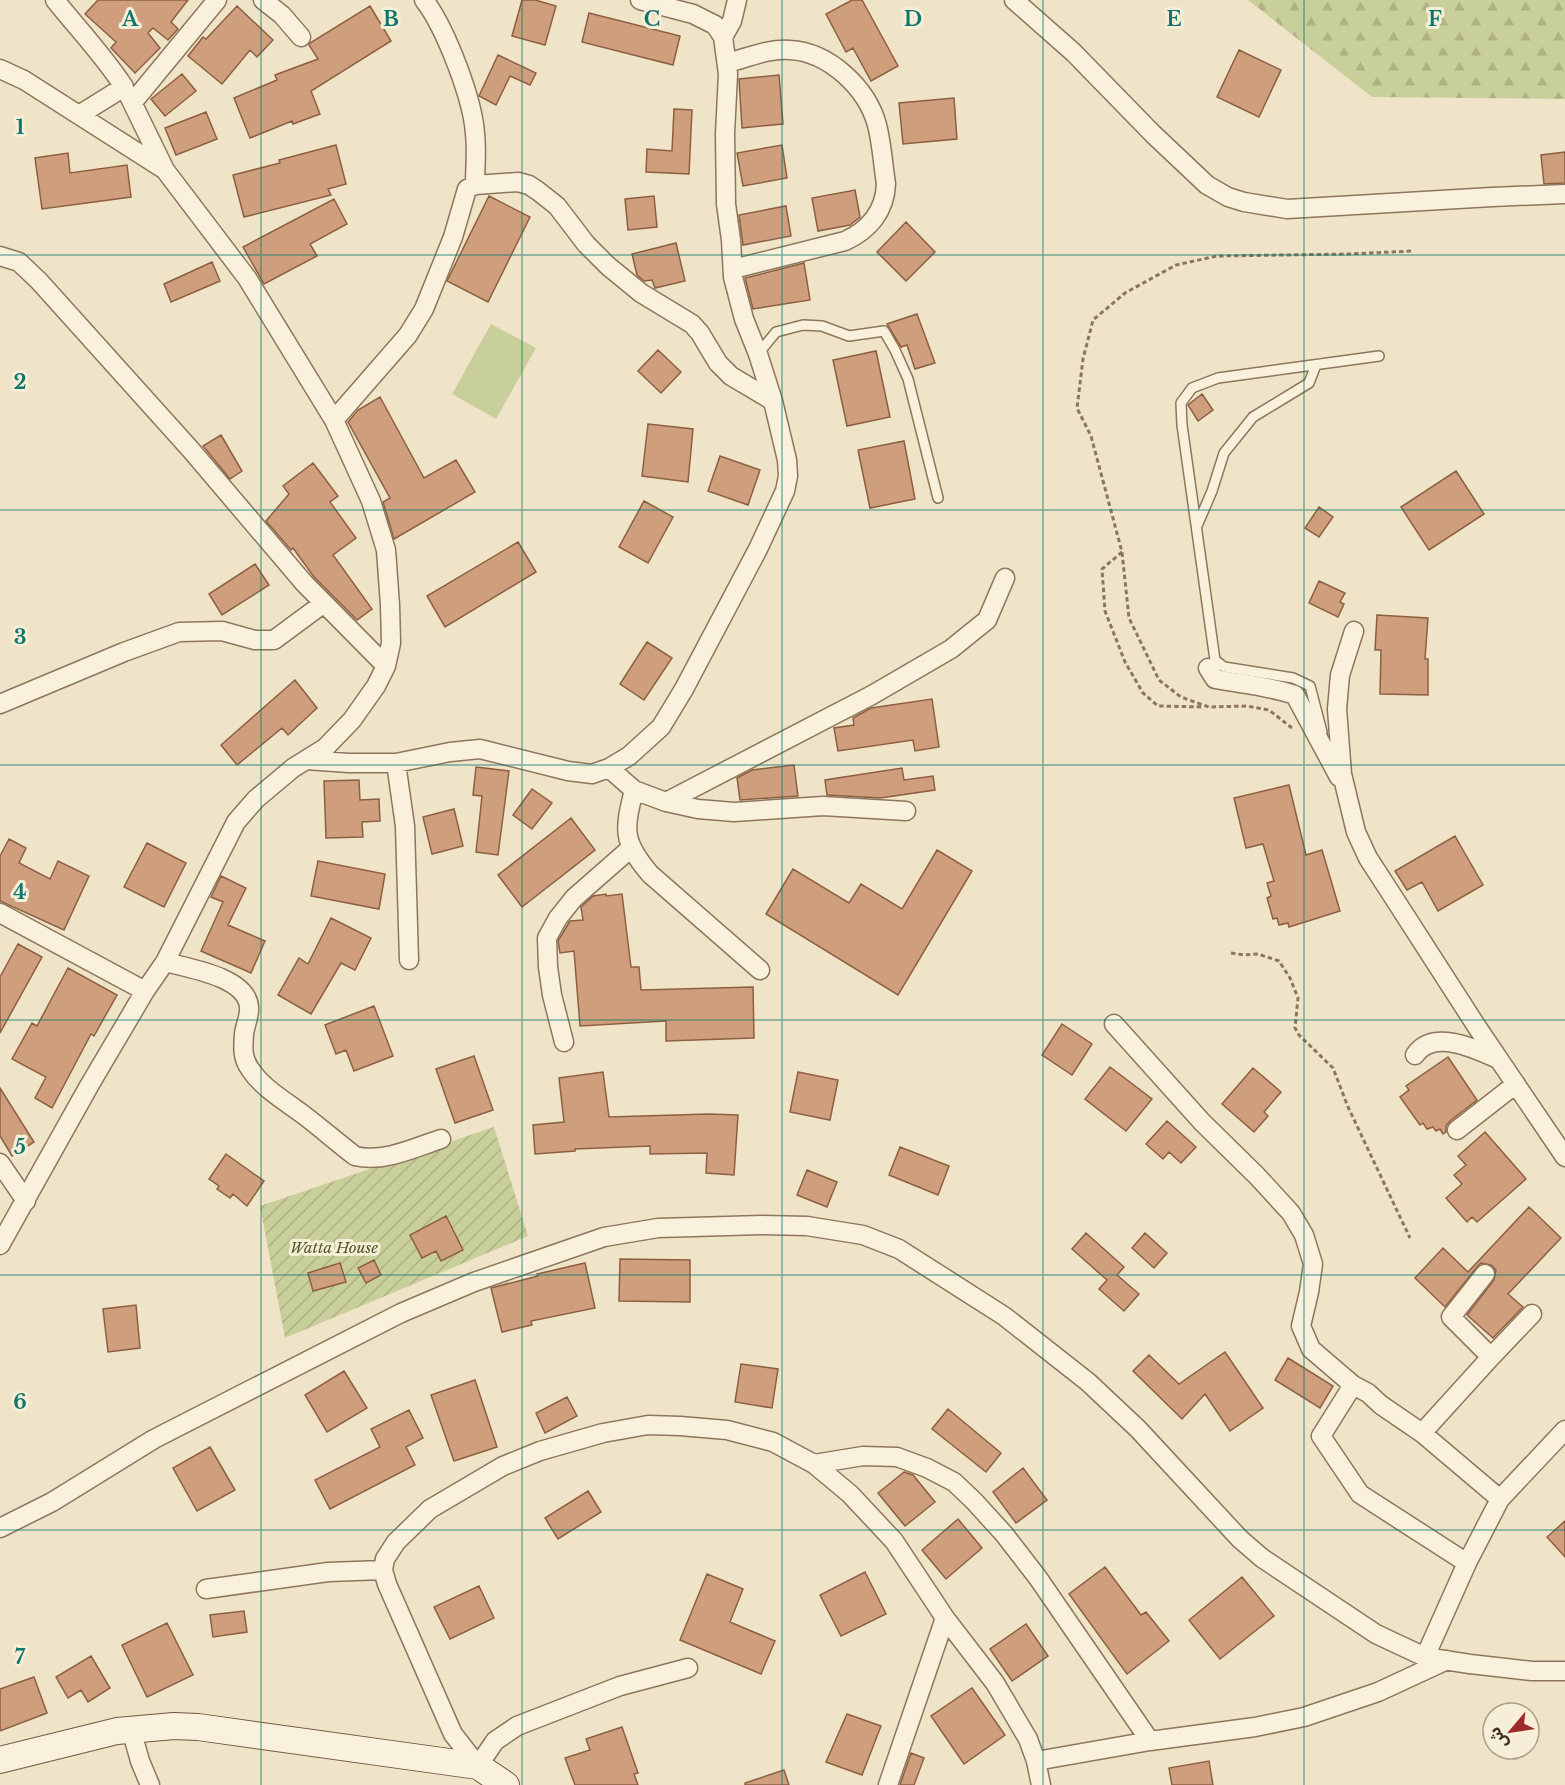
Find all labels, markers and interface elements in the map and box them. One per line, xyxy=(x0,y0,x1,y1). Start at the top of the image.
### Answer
text: A xyxy=(121,7,139,31)
text: B xyxy=(383,7,399,31)
text: C xyxy=(644,7,660,31)
text: D xyxy=(904,7,922,31)
text: E xyxy=(1166,7,1182,31)
text: F xyxy=(1428,7,1442,31)
text: 1 xyxy=(16,115,25,139)
text: 2 xyxy=(13,370,27,394)
text: 3 xyxy=(14,625,26,649)
text: 4 xyxy=(13,880,27,904)
text: 5 xyxy=(14,1135,26,1159)
park label: Watta House xyxy=(290,1238,378,1257)
text: 6 xyxy=(13,1390,27,1414)
text: 7 xyxy=(15,1645,26,1669)
north arrow xyxy=(1481,1701,1541,1761)
text: ش xyxy=(1484,1724,1512,1753)

